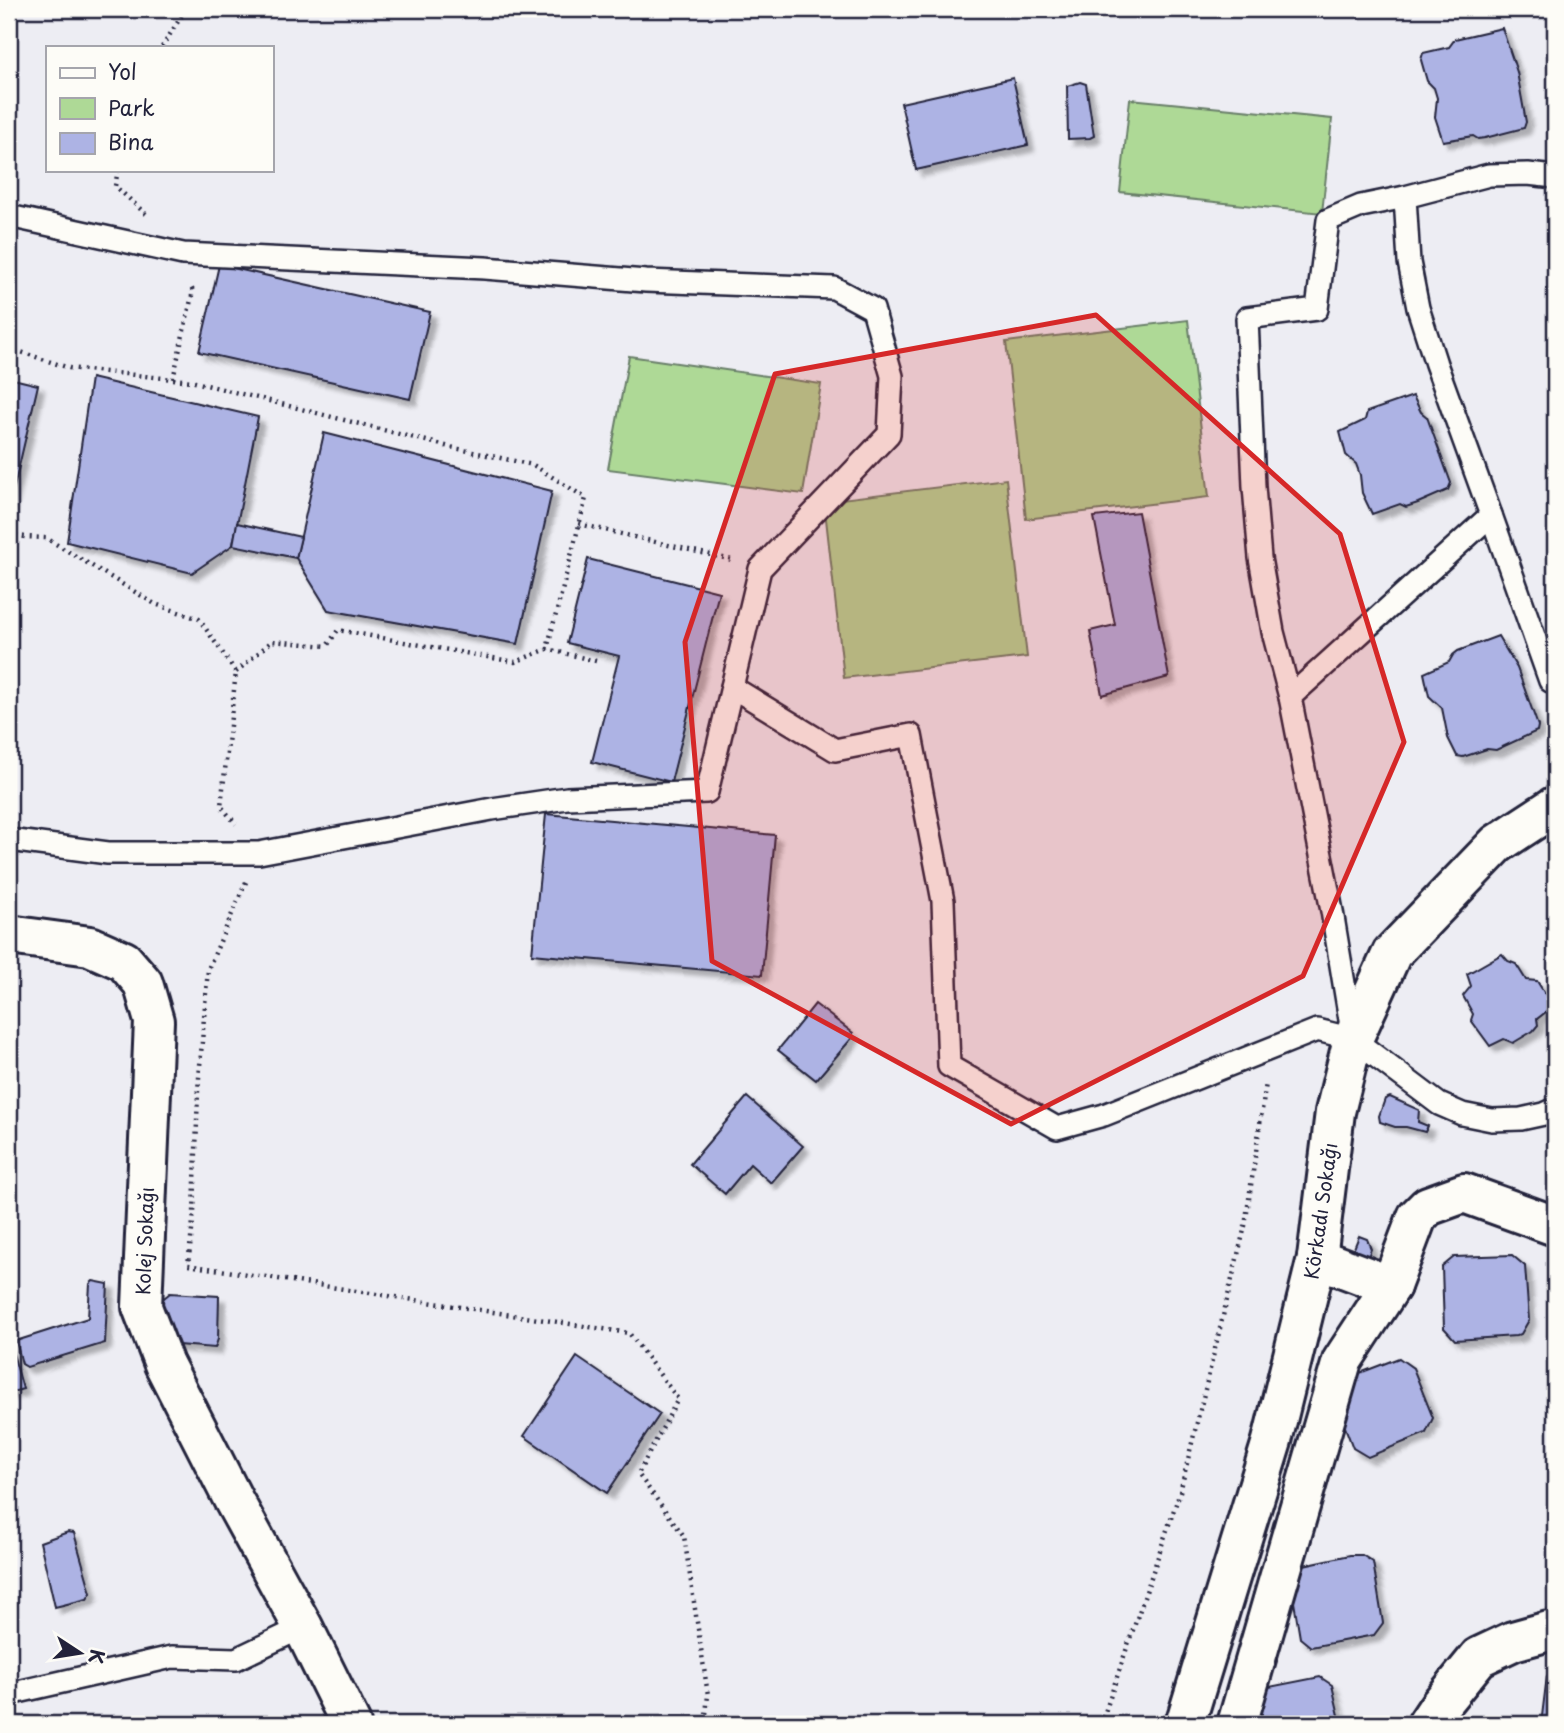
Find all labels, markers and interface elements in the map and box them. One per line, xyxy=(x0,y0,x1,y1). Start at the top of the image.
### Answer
legend xyxy=(46,46,273,172)
text: Yol xyxy=(108,55,137,87)
text: Park xyxy=(108,91,155,123)
text: Bina xyxy=(108,125,154,157)
street label: Körkadı Sokağı xyxy=(1297,1141,1343,1281)
street label: Kolej Sokağı xyxy=(128,1186,160,1295)
north arrow xyxy=(46,1618,116,1688)
text: K xyxy=(82,1647,113,1667)

